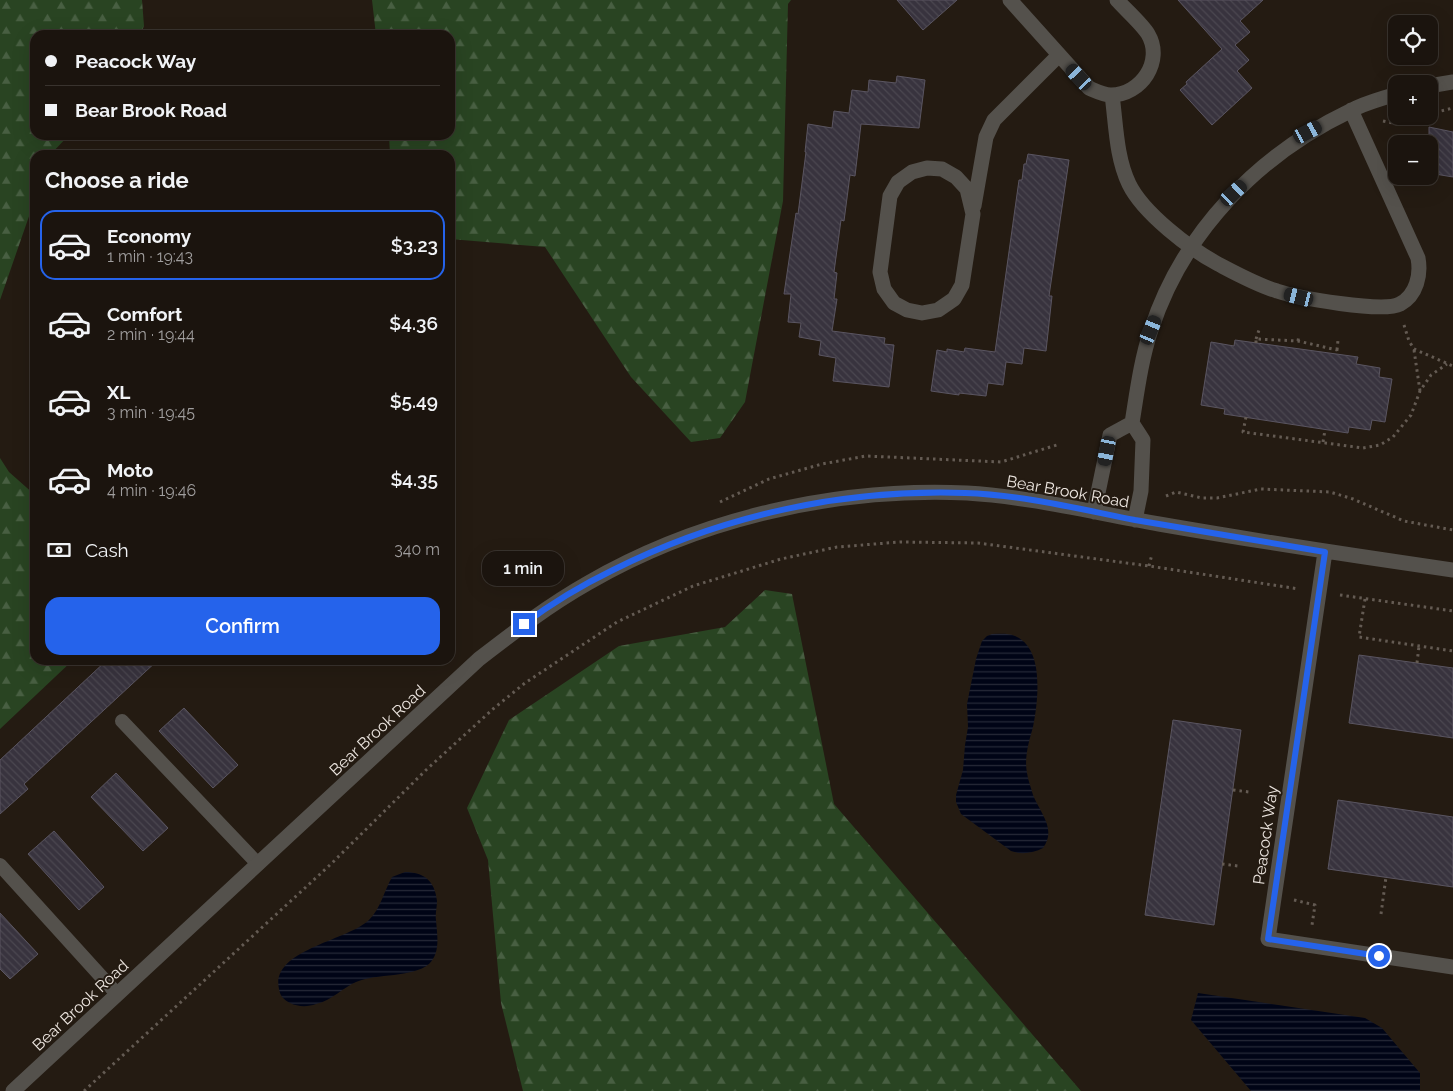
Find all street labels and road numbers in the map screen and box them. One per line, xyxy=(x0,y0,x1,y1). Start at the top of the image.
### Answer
street label: Bear Brook Road xyxy=(1005,471,1131,512)
street label: Bear Brook Road xyxy=(325,681,429,780)
street label: Peacock Way xyxy=(1249,784,1282,886)
street label: Bear Brook Road xyxy=(28,956,132,1055)

